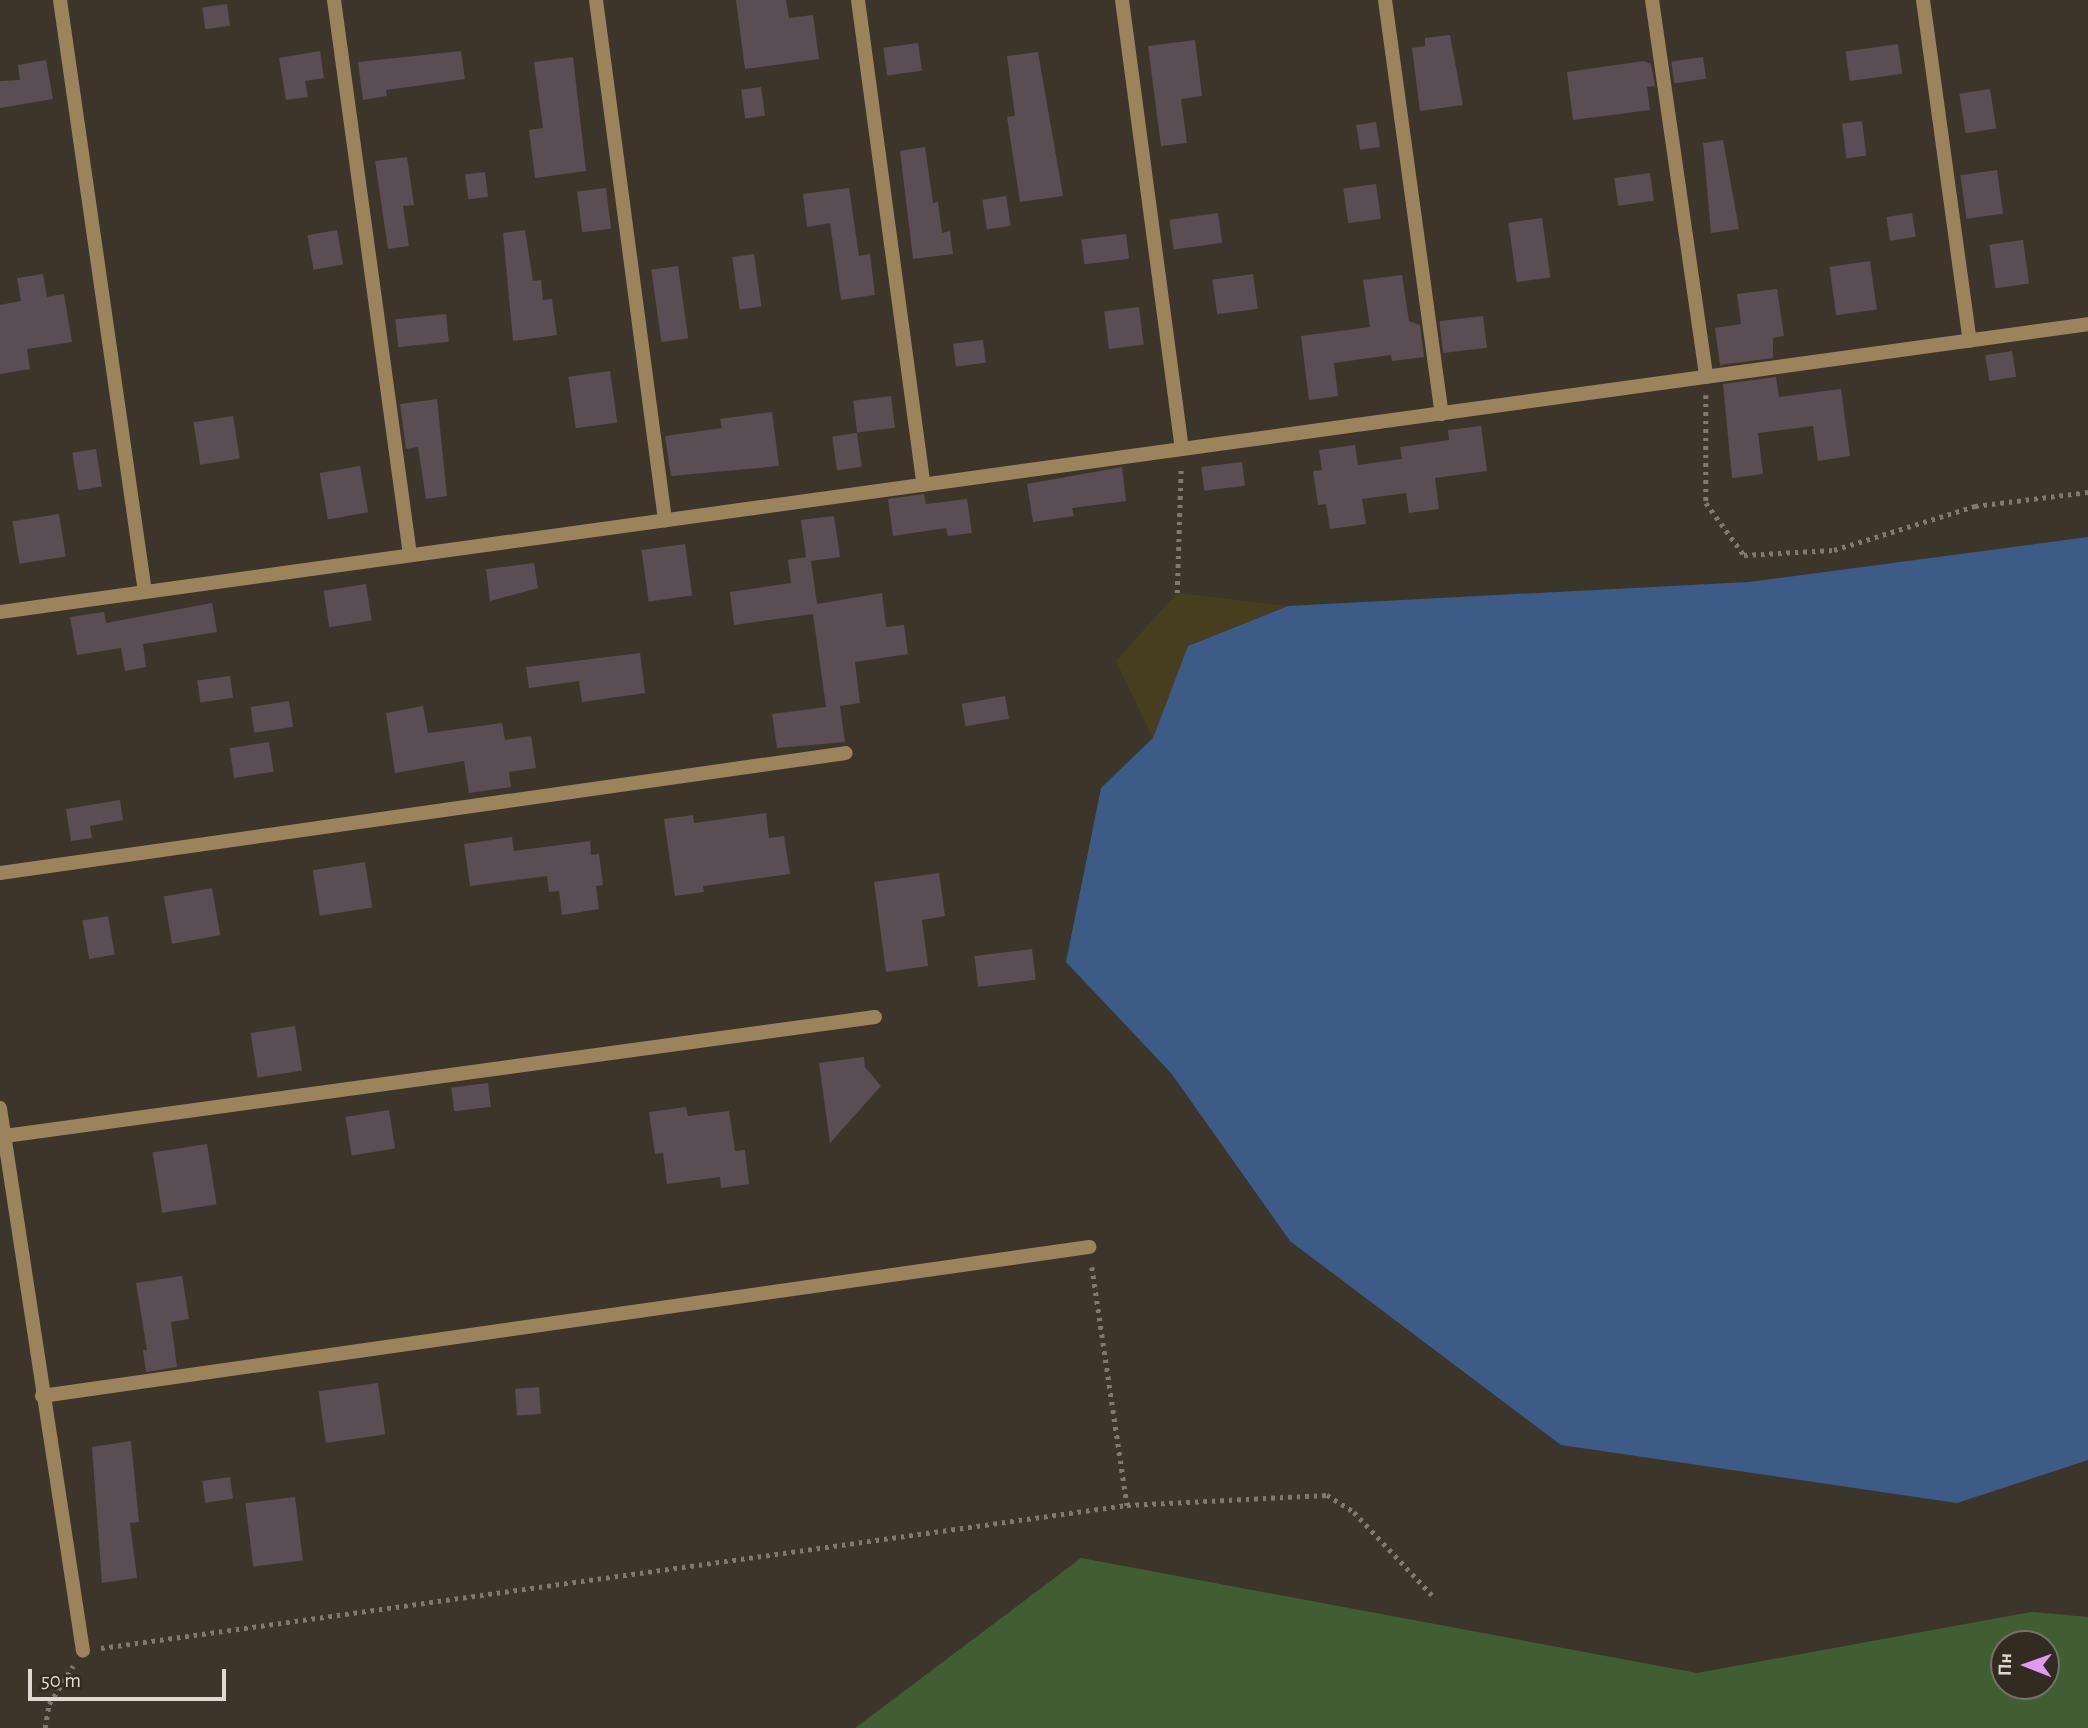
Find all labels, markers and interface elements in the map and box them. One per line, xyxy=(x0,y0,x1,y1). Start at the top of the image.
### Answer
north arrow xyxy=(1990,1630,2060,1700)
text: Пн xyxy=(1996,1653,2015,1676)
scale bar xyxy=(32,1654,229,1698)
text: 50 m xyxy=(41,1670,81,1691)

